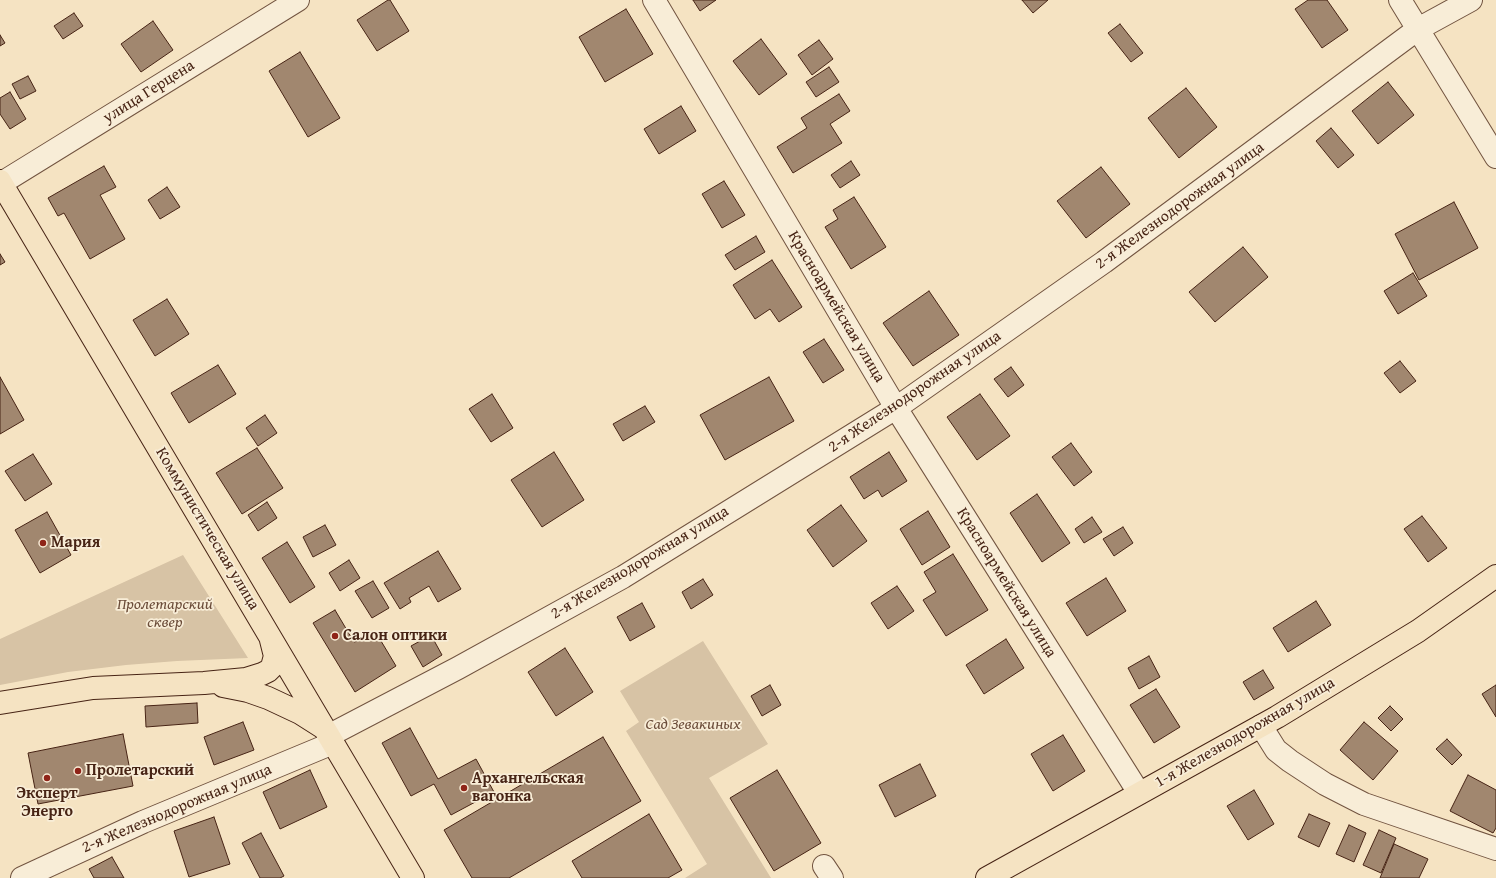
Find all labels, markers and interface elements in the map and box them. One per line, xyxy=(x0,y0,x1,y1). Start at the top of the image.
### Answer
street label: улица Герцена xyxy=(100,56,198,128)
street label: 2-я Железнодорожная улица xyxy=(1092,138,1268,274)
street label: Красноармейская улица xyxy=(783,228,889,386)
street label: 2-я Железнодорожная улица xyxy=(825,327,1005,457)
street label: Коммунистическая улица xyxy=(151,444,263,614)
street label: 2-я Железнодорожная улица xyxy=(547,502,733,624)
street label: Красноармейская улица xyxy=(952,504,1060,662)
place label: Мария xyxy=(51,533,100,553)
marker: Мария xyxy=(38,538,48,548)
park label: Пролетарский сквер xyxy=(117,595,213,633)
place label: Салон оптики xyxy=(343,626,447,646)
marker: Салон оптики xyxy=(330,631,340,641)
street label: 1-я Железнодорожная улица xyxy=(1152,674,1338,792)
park label: Сад Зевакиных xyxy=(646,715,740,735)
street label: 2-я Железнодорожная улица xyxy=(79,760,275,858)
place label: Пролетарский xyxy=(86,761,194,781)
marker: Пролетарский xyxy=(73,766,83,776)
place label: Архангельская вагонка xyxy=(472,769,584,807)
marker: Эксперт Энерго xyxy=(42,773,52,783)
marker: Архангельская вагонка xyxy=(459,783,469,793)
place label: Эксперт Энерго xyxy=(16,784,78,822)

